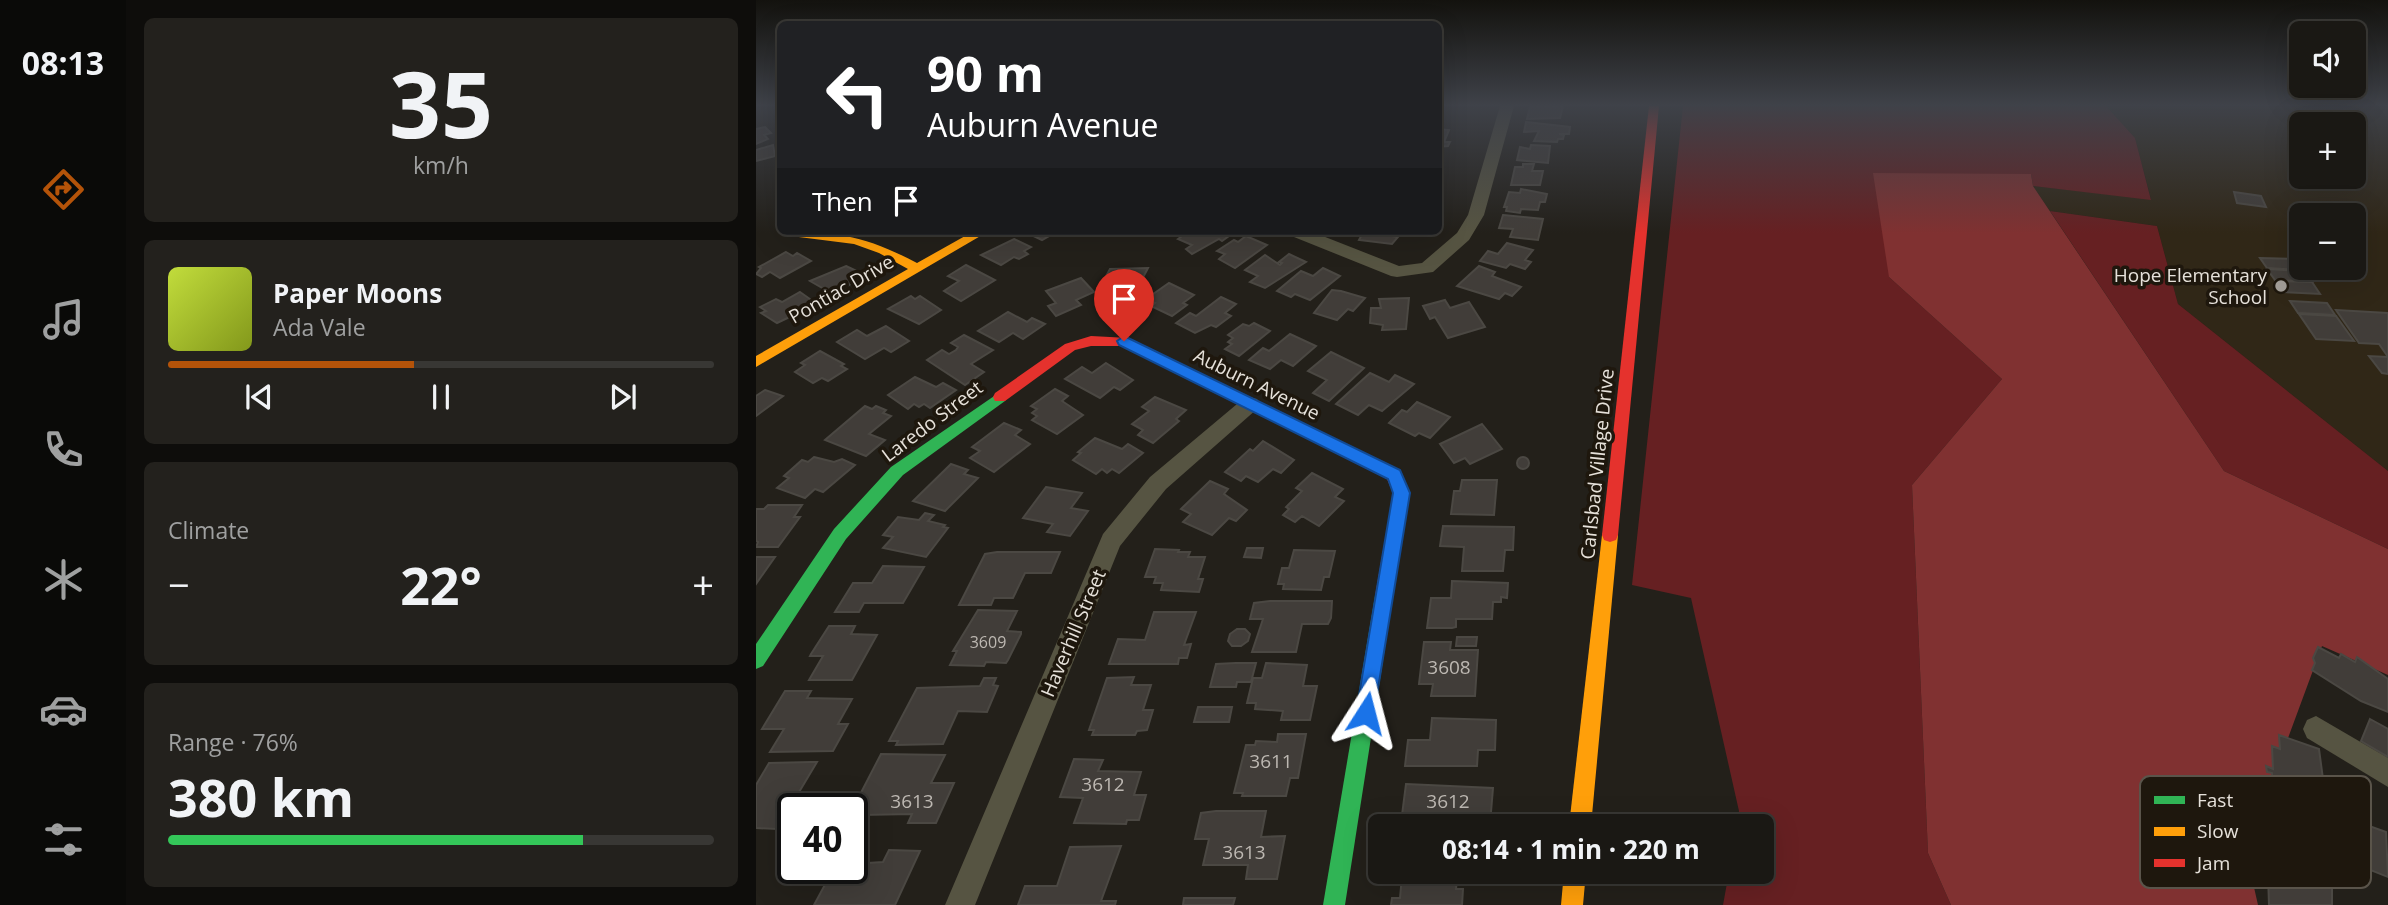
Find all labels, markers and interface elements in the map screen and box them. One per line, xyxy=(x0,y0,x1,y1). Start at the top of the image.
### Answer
map controls xyxy=(2289,21,2366,280)
button: sound xyxy=(2289,21,2366,98)
text: 90 m xyxy=(927,40,1044,106)
text: 08:13 xyxy=(22,41,104,84)
text: 35 xyxy=(389,41,493,165)
icon: left xyxy=(812,49,903,140)
text: Auburn Avenue xyxy=(927,103,1158,146)
button: + xyxy=(2289,112,2366,189)
text: km/h xyxy=(413,149,469,181)
icon: directions xyxy=(39,165,88,214)
icon: arrive xyxy=(887,182,925,220)
text: Then xyxy=(812,183,873,219)
button: − xyxy=(2289,203,2366,280)
street label: Pontiac Drive xyxy=(784,248,898,330)
place label: Hope Elementary School xyxy=(2114,262,2267,310)
pin xyxy=(1094,269,1154,341)
text: Paper Moons xyxy=(273,275,442,311)
marker: Hope Elementary School xyxy=(2273,278,2289,294)
icon: arrive xyxy=(1105,280,1143,318)
icon: music xyxy=(39,295,88,344)
text: Ada Vale xyxy=(273,311,366,343)
street label: Auburn Avenue xyxy=(1190,342,1324,426)
street label: Carlsbad Village Drive xyxy=(1574,367,1620,561)
street label: Laredo Street xyxy=(876,374,988,467)
icon: previous xyxy=(240,378,278,416)
icon: pause xyxy=(422,378,460,416)
icon: next xyxy=(604,378,642,416)
icon: phone xyxy=(39,425,88,474)
text: Climate xyxy=(168,514,249,546)
text: 22° xyxy=(400,549,482,620)
icon: climate xyxy=(39,555,88,604)
text: − xyxy=(168,558,190,610)
text: + xyxy=(692,558,714,610)
street label: Haverhill Street xyxy=(1034,565,1112,701)
house number: 3609 xyxy=(970,631,1006,653)
house number: 3608 xyxy=(1427,654,1471,680)
position arrow xyxy=(1329,676,1403,750)
icon: car xyxy=(39,685,88,734)
text: Range · 76% xyxy=(168,726,298,758)
house number: 3611 xyxy=(1249,748,1293,774)
text: 380 km xyxy=(168,761,354,832)
house number: 3612 xyxy=(1081,771,1125,797)
legend xyxy=(2140,776,2371,888)
text: Fast xyxy=(2197,787,2233,813)
house number: 3613 xyxy=(890,788,934,814)
house number: 3612 xyxy=(1426,788,1470,814)
speed limit sign: 40 xyxy=(777,793,868,884)
icon: filters xyxy=(39,815,88,864)
text: Slow xyxy=(2197,818,2239,844)
text: 08:14 · 1 min · 220 m xyxy=(1442,831,1700,867)
house number: 3613 xyxy=(1222,839,1266,865)
text: Jam xyxy=(2195,850,2230,876)

